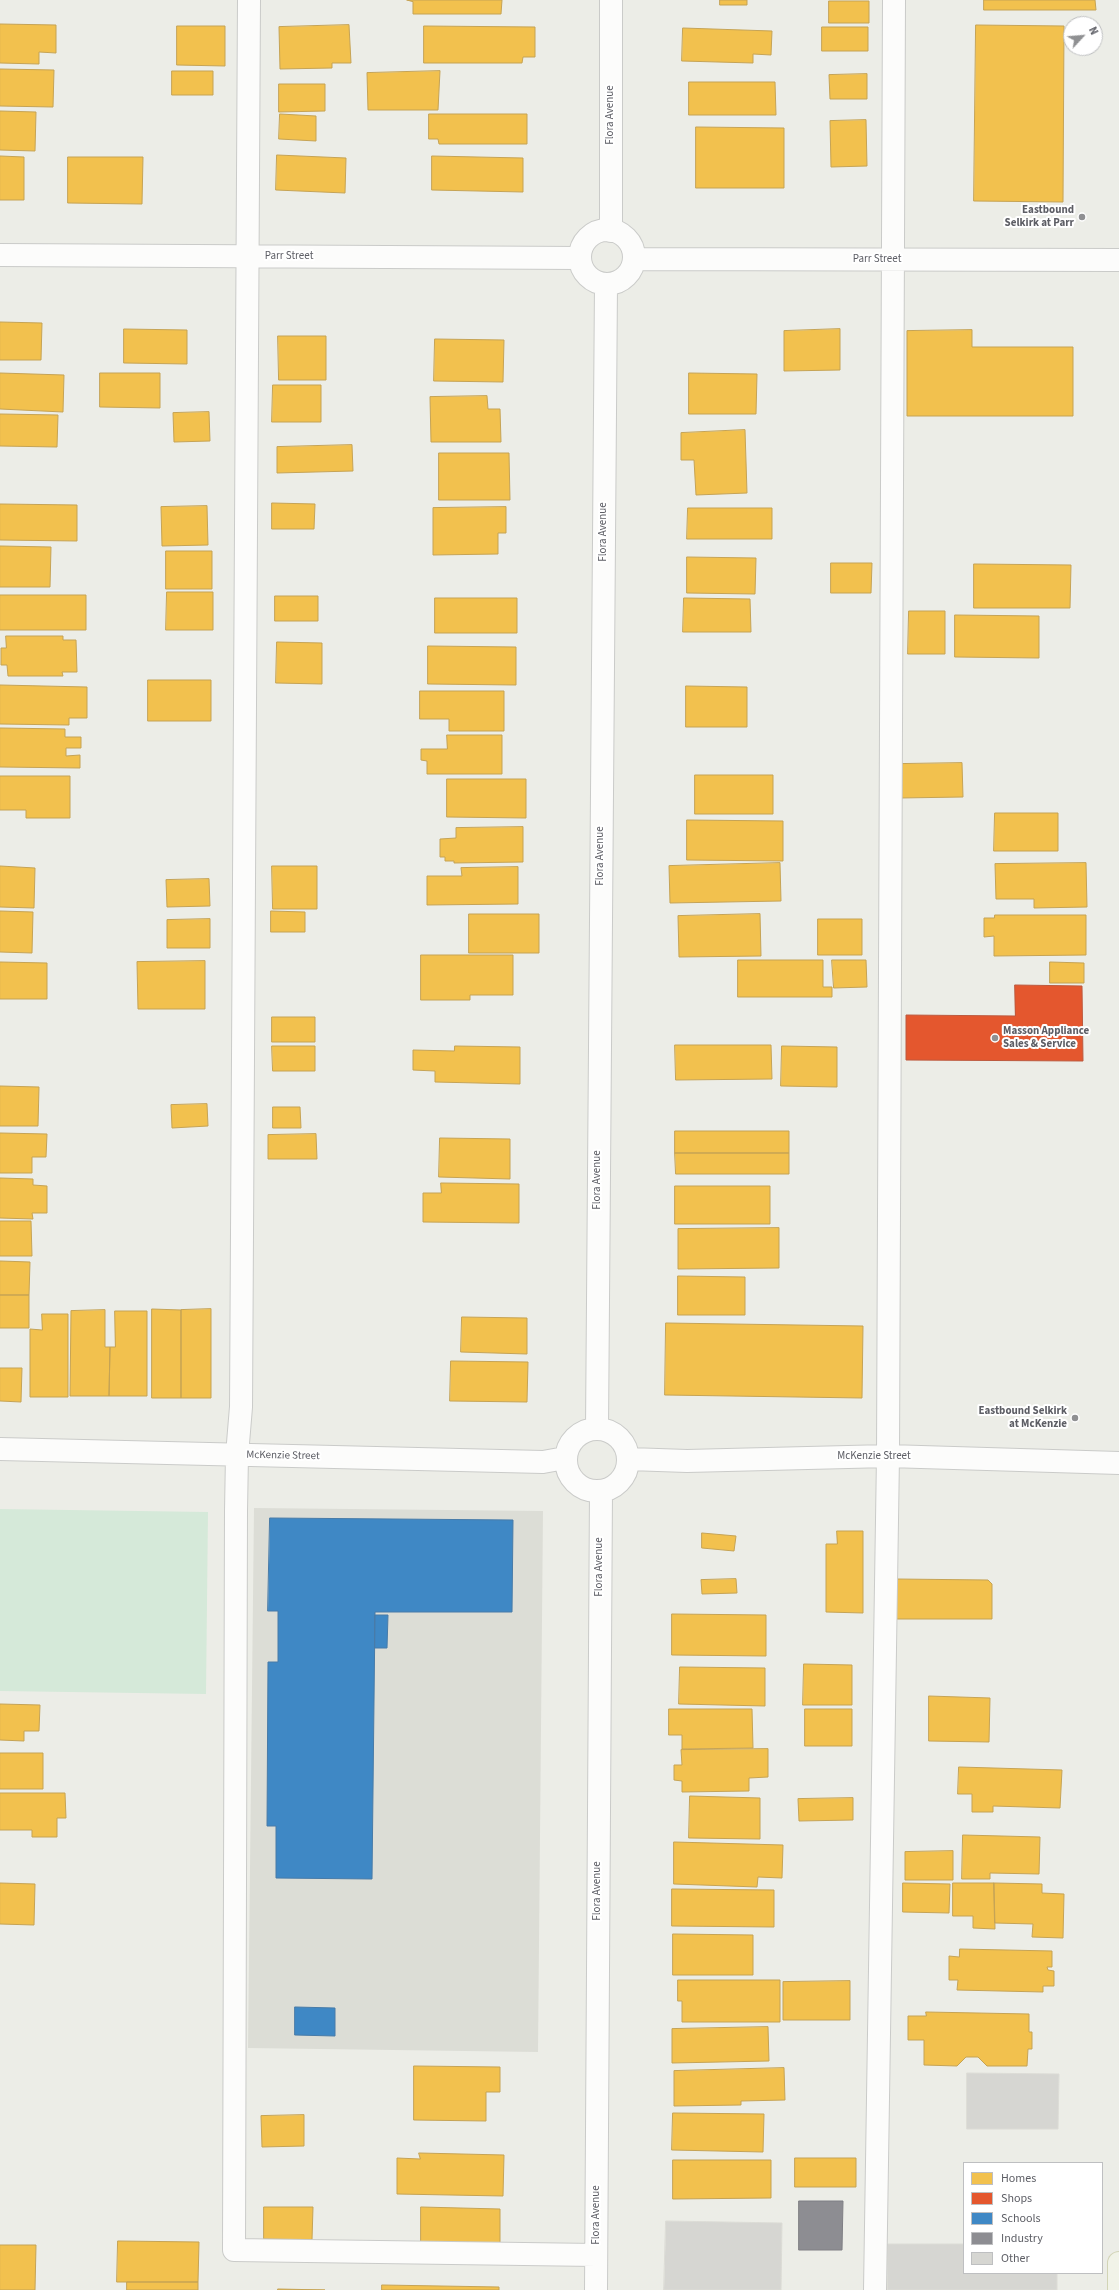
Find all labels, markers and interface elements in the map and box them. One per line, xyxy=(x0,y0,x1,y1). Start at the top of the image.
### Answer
north arrow xyxy=(1063,16,1103,56)
text: N xyxy=(1085,24,1102,38)
street label: Flora Avenue xyxy=(604,85,618,145)
place label: Eastbound Selkirk at Parr xyxy=(1005,204,1074,230)
marker: Eastbound Selkirk at Parr xyxy=(1077,212,1087,222)
street label: Parr Street xyxy=(265,250,313,264)
street label: Parr Street xyxy=(853,253,901,267)
street label: Flora Avenue xyxy=(597,502,611,562)
street label: Flora Avenue xyxy=(594,826,608,886)
place label: Masson Appliance Sales & Service xyxy=(1003,1025,1089,1051)
marker: Masson Appliance Sales & Service xyxy=(990,1033,1000,1043)
street label: Flora Avenue xyxy=(591,1150,605,1210)
place label: Eastbound Selkirk at McKenzie xyxy=(978,1405,1067,1431)
marker: Eastbound Selkirk at McKenzie xyxy=(1070,1413,1080,1423)
street label: McKenzie Street xyxy=(246,1449,320,1463)
street label: McKenzie Street xyxy=(837,1450,911,1464)
street label: Flora Avenue xyxy=(593,1537,607,1597)
street label: Flora Avenue xyxy=(591,1861,605,1921)
legend xyxy=(963,2162,1103,2274)
text: Homes xyxy=(1001,2170,1036,2187)
street label: Flora Avenue xyxy=(590,2185,604,2245)
text: Shops xyxy=(1001,2190,1032,2207)
text: Schools xyxy=(1001,2210,1041,2227)
text: Industry xyxy=(1001,2230,1043,2247)
text: Other xyxy=(1001,2250,1030,2267)

